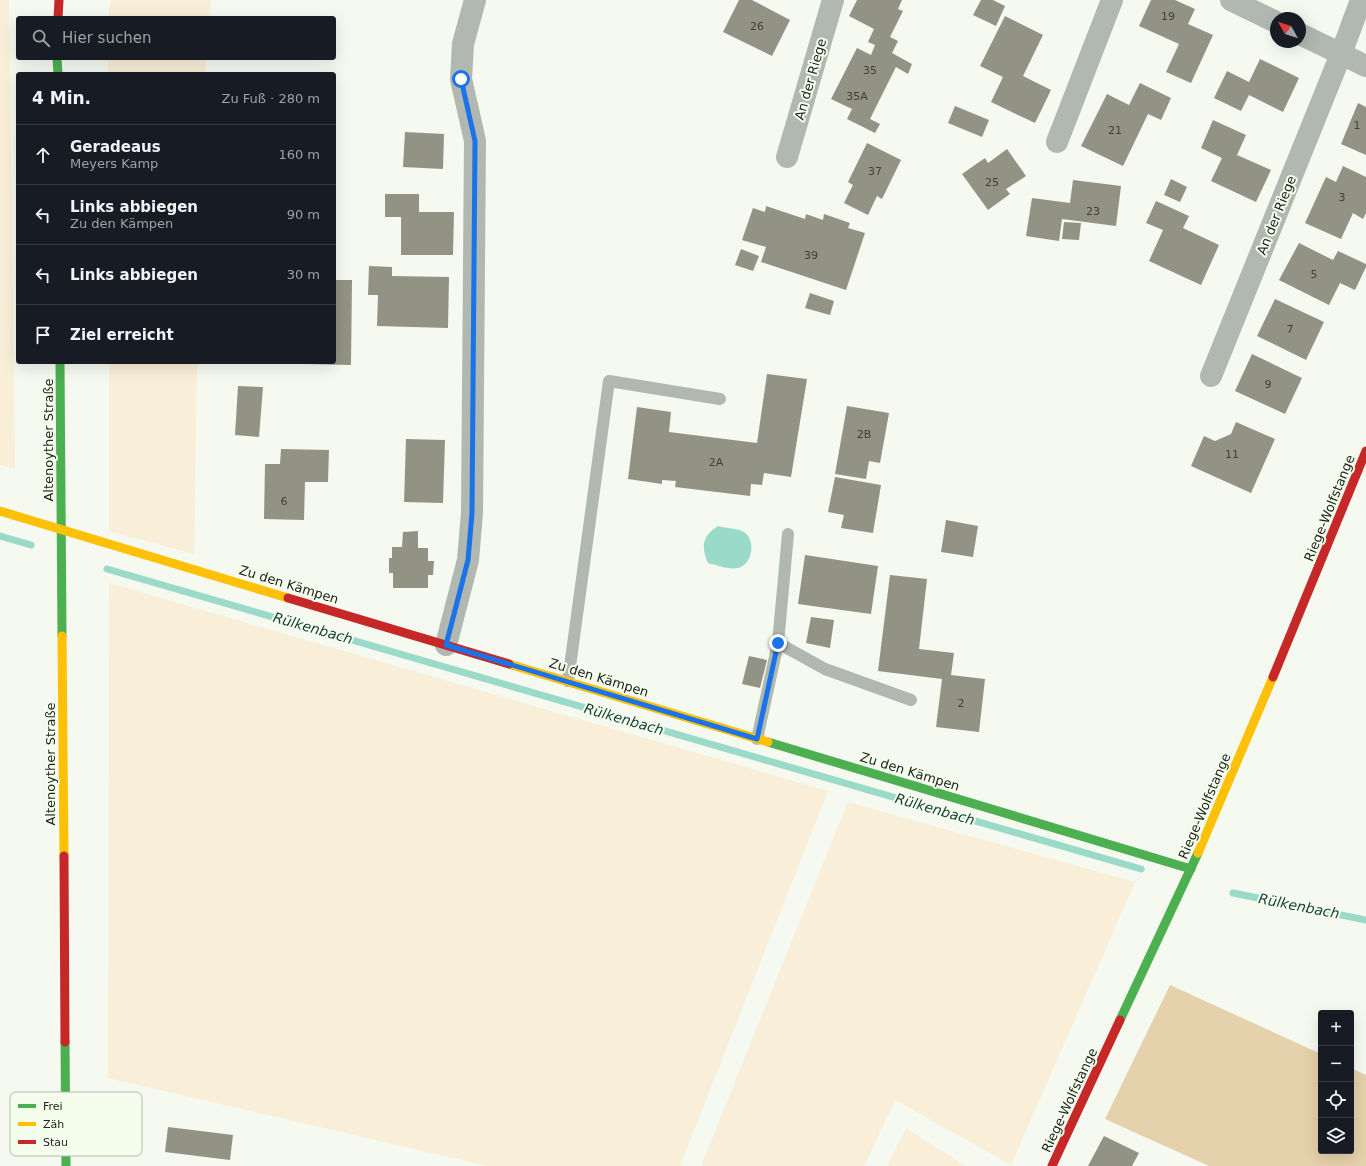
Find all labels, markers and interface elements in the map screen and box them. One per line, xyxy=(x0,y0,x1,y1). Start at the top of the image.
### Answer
house number: 19 xyxy=(1161,10,1175,23)
north arrow xyxy=(1270,12,1306,48)
search box xyxy=(16,16,336,60)
house number: 26 xyxy=(750,20,764,33)
icon: search xyxy=(30,27,52,49)
text: Hier suchen xyxy=(62,29,151,47)
street label: An der Riege xyxy=(792,37,829,122)
house number: 35 xyxy=(863,64,877,77)
route start xyxy=(452,70,470,88)
text: 4 Min. xyxy=(32,88,91,108)
house number: 35A xyxy=(846,90,868,103)
text: Zu Fuß · 280 m xyxy=(222,91,320,106)
house number: 1 xyxy=(1354,119,1361,132)
house number: 21 xyxy=(1108,124,1122,137)
text: Geradeaus xyxy=(70,138,161,156)
icon: ahead xyxy=(32,144,54,166)
text: 160 m xyxy=(278,147,320,162)
text: Meyers Kamp xyxy=(70,156,158,171)
house number: 37 xyxy=(868,165,882,178)
street label: An der Riege xyxy=(1254,173,1299,257)
house number: 25 xyxy=(985,176,999,189)
house number: 3 xyxy=(1339,191,1346,204)
text: Links abbiegen xyxy=(70,198,198,216)
icon: left xyxy=(32,204,54,226)
house number: 23 xyxy=(1086,205,1100,218)
text: 90 m xyxy=(287,207,320,222)
text: Zu den Kämpen xyxy=(70,216,173,231)
house number: 39 xyxy=(804,249,818,262)
icon: left xyxy=(32,264,54,286)
text: Links abbiegen xyxy=(70,266,198,284)
text: 30 m xyxy=(287,267,320,282)
house number: 5 xyxy=(1311,268,1318,281)
house number: 7 xyxy=(1287,323,1294,336)
icon: arrive xyxy=(32,324,54,346)
text: Ziel erreicht xyxy=(70,326,174,344)
street label: Altenoyther Straße xyxy=(41,378,56,502)
house number: 9 xyxy=(1265,378,1272,391)
house number: 2B xyxy=(857,428,871,441)
house number: 11 xyxy=(1225,448,1239,461)
street label: Riege-Wolfstange xyxy=(1301,453,1358,564)
house number: 2A xyxy=(709,456,724,469)
house number: 6 xyxy=(281,495,288,508)
street label: Zu den Kämpen xyxy=(237,562,340,607)
water label: Rülkenbach xyxy=(271,609,355,647)
route end xyxy=(769,634,787,652)
street label: Zu den Kämpen xyxy=(547,655,650,700)
house number: 2 xyxy=(958,697,965,710)
water label: Rülkenbach xyxy=(582,700,666,738)
street label: Altenoyther Straße xyxy=(43,702,58,826)
street label: Zu den Kämpen xyxy=(858,749,961,794)
street label: Riege-Wolfstange xyxy=(1175,751,1234,861)
water label: Rülkenbach xyxy=(893,790,977,828)
water label: Rülkenbach xyxy=(1257,890,1341,922)
map controls xyxy=(1318,1010,1354,1154)
button: + xyxy=(1318,1010,1354,1046)
street label: Riege-Wolfstange xyxy=(1039,1046,1100,1155)
button: − xyxy=(1318,1046,1354,1082)
button: locate xyxy=(1318,1082,1354,1118)
legend xyxy=(10,1092,142,1156)
text: Frei xyxy=(43,1100,63,1113)
text: Zäh xyxy=(43,1118,64,1131)
button: layers xyxy=(1318,1118,1354,1154)
text: Stau xyxy=(43,1136,68,1149)

